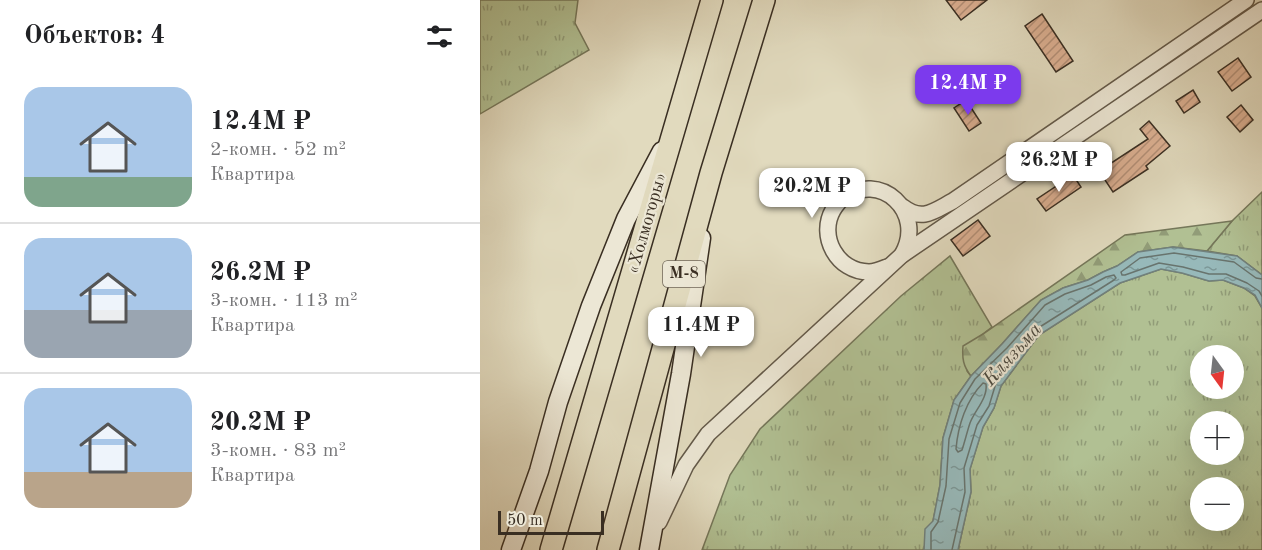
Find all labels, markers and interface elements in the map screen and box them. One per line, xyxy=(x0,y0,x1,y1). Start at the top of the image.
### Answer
icon: filters xyxy=(423,20,456,53)
text: Объектов: 4 xyxy=(24,23,165,49)
pin: 12.4M ₽ xyxy=(913,65,1023,116)
text: 12.4M ₽ xyxy=(929,74,1007,94)
text: 12.4M ₽ xyxy=(210,109,311,135)
icon: home xyxy=(72,111,144,183)
text: 2-комн. · 52 m² xyxy=(210,140,346,160)
pin: 26.2M ₽ xyxy=(1004,142,1114,193)
text: 26.2M ₽ xyxy=(1020,151,1098,171)
text: Квартира xyxy=(210,165,295,185)
pin: 20.2M ₽ xyxy=(757,168,867,219)
street label: «Холмогоры» xyxy=(624,170,670,276)
text: 20.2M ₽ xyxy=(773,177,851,197)
text: 26.2M ₽ xyxy=(210,260,311,286)
road number: М-8 xyxy=(663,261,705,287)
icon: home xyxy=(72,262,144,334)
text: 3-комн. · 113 m² xyxy=(210,291,358,311)
pin: 11.4M ₽ xyxy=(646,307,756,358)
text: Квартира xyxy=(210,316,295,336)
text: 11.4M ₽ xyxy=(662,316,740,336)
water label: Клязьма xyxy=(979,320,1046,391)
north arrow xyxy=(1190,345,1244,399)
map controls xyxy=(1190,345,1244,531)
text: 20.2M ₽ xyxy=(210,410,311,436)
button: + xyxy=(1190,411,1244,465)
icon: home xyxy=(72,412,144,484)
text: 3-комн. · 83 m² xyxy=(210,441,346,461)
text: Квартира xyxy=(210,466,295,486)
button: − xyxy=(1190,477,1244,531)
scale bar xyxy=(498,508,604,536)
text: 50 m xyxy=(507,513,543,529)

